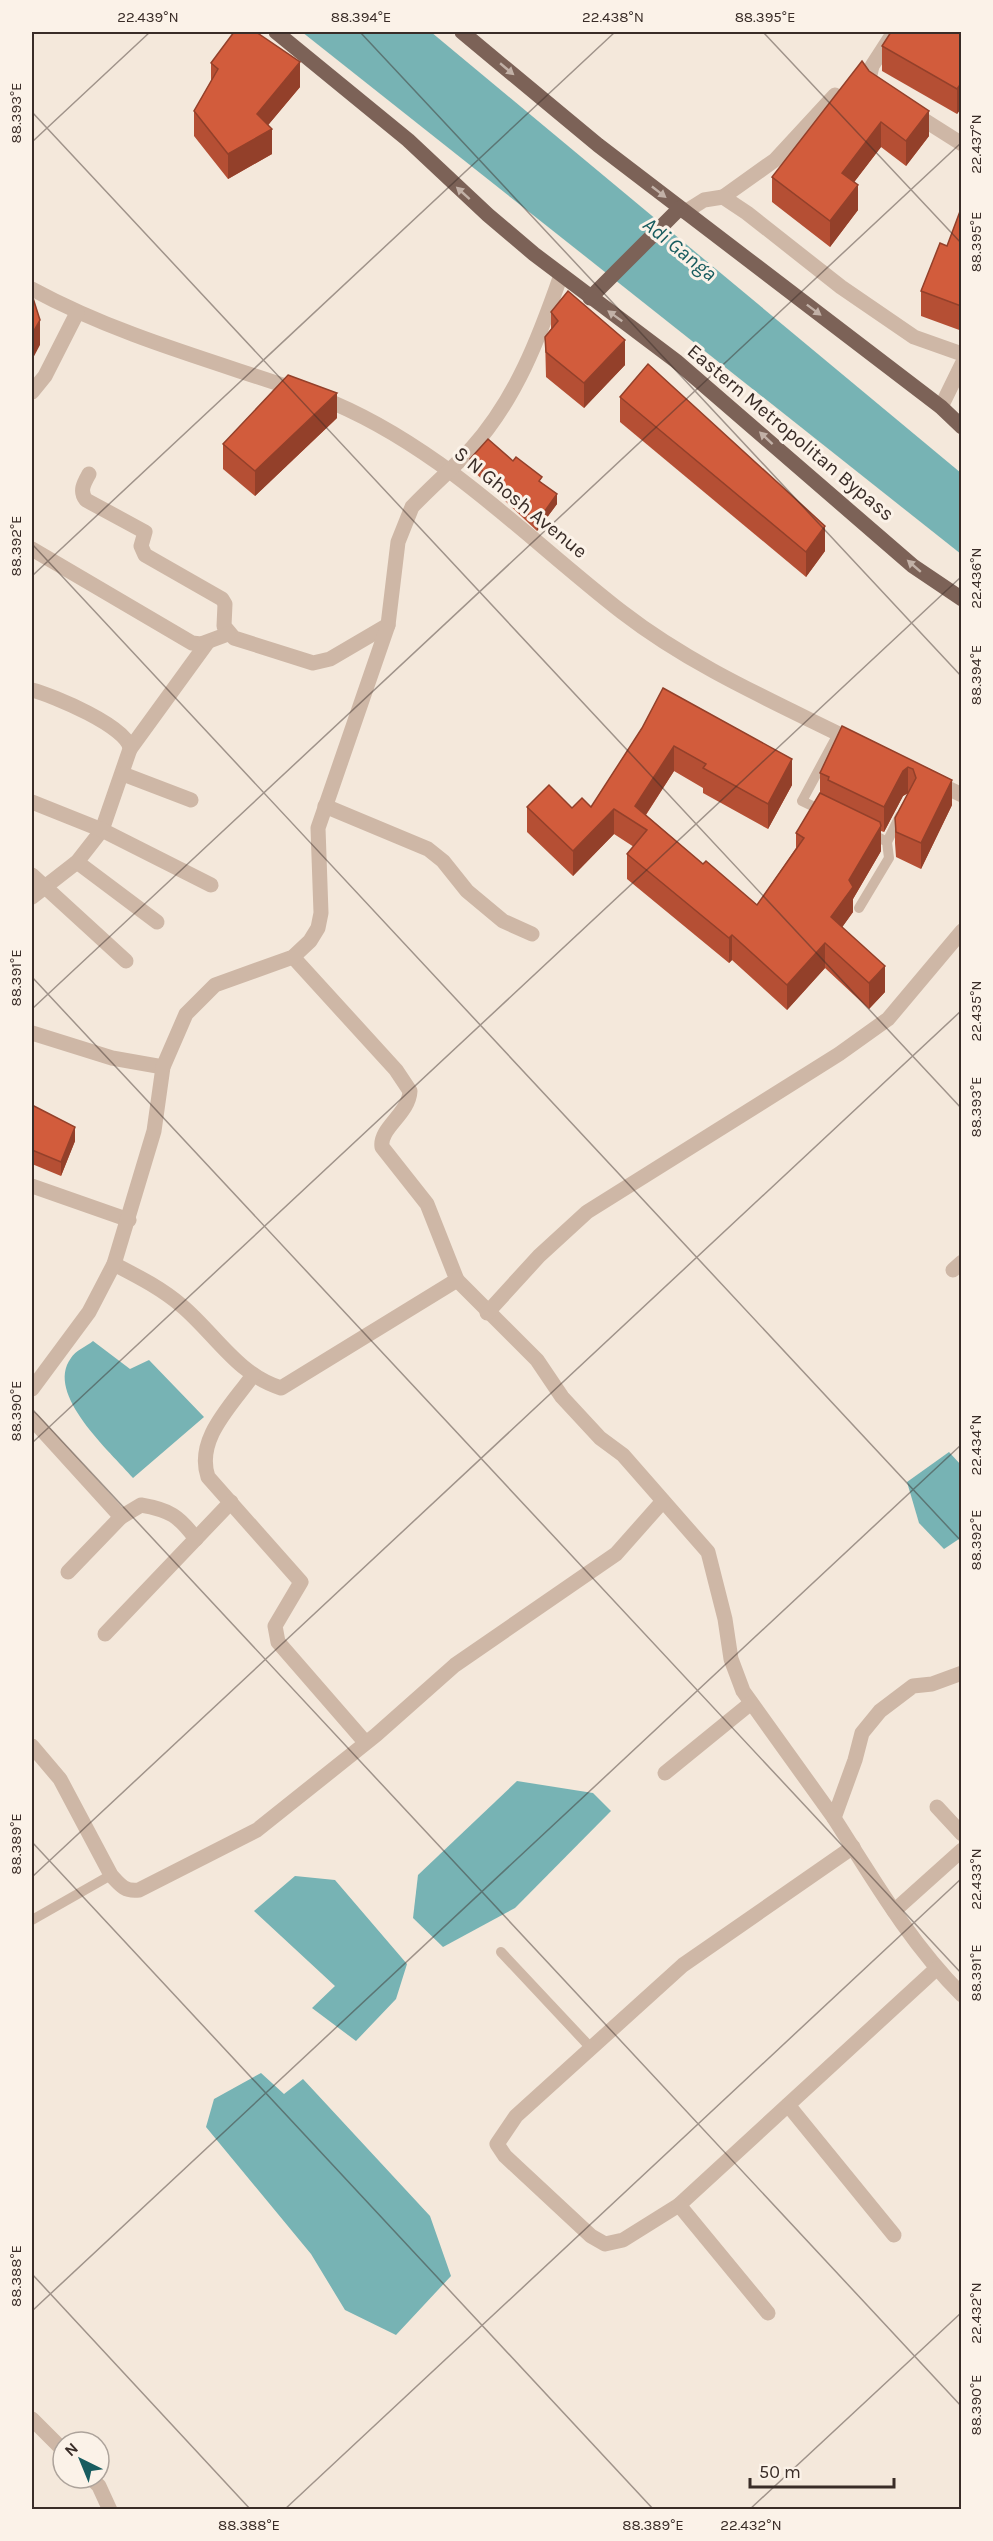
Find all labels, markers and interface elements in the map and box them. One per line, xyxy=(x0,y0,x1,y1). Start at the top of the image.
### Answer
text: 22.439°N xyxy=(117,8,179,26)
text: 88.394°E xyxy=(331,8,391,26)
text: 22.438°N xyxy=(582,8,644,26)
text: 88.395°E xyxy=(735,8,795,26)
one-way arrow xyxy=(499,62,514,75)
text: 88.393°E xyxy=(7,82,25,144)
text: 22.437°N xyxy=(967,114,985,174)
one-way arrow xyxy=(651,185,666,197)
one-way arrow xyxy=(456,186,471,200)
water label: Adi Ganga xyxy=(638,212,722,286)
text: 88.395°E xyxy=(967,212,985,272)
one-way arrow xyxy=(806,303,822,316)
one-way arrow xyxy=(607,310,623,322)
street label: Eastern Metropolitan Bypass xyxy=(683,339,899,526)
one-way arrow xyxy=(759,432,773,446)
street label: S N Ghosh Avenue xyxy=(450,442,592,563)
text: 88.392°E xyxy=(7,516,25,576)
text: 22.436°N xyxy=(967,547,985,609)
one-way arrow xyxy=(907,560,922,573)
text: 88.394°E xyxy=(967,645,985,705)
text: 88.391°E xyxy=(7,949,25,1007)
text: 22.435°N xyxy=(967,980,985,1042)
text: 88.393°E xyxy=(967,1076,985,1138)
text: 88.390°E xyxy=(7,1380,25,1442)
text: 22.434°N xyxy=(967,1414,985,1476)
text: 88.392°E xyxy=(967,1510,985,1570)
text: 88.389°E xyxy=(7,1813,25,1875)
text: 22.433°N xyxy=(967,1848,985,1910)
text: 88.391°E xyxy=(967,1944,985,2002)
text: 88.388°E xyxy=(7,2245,25,2307)
text: 22.432°N xyxy=(967,2282,985,2344)
text: 88.390°E xyxy=(967,2374,985,2436)
north arrow xyxy=(51,2430,111,2490)
text: N xyxy=(60,2439,82,2460)
scale bar xyxy=(750,2451,894,2489)
text: 50 m xyxy=(759,2461,801,2483)
text: 88.388°E xyxy=(218,2516,280,2534)
text: 88.389°E xyxy=(622,2516,684,2534)
text: 22.432°N xyxy=(720,2516,782,2534)

